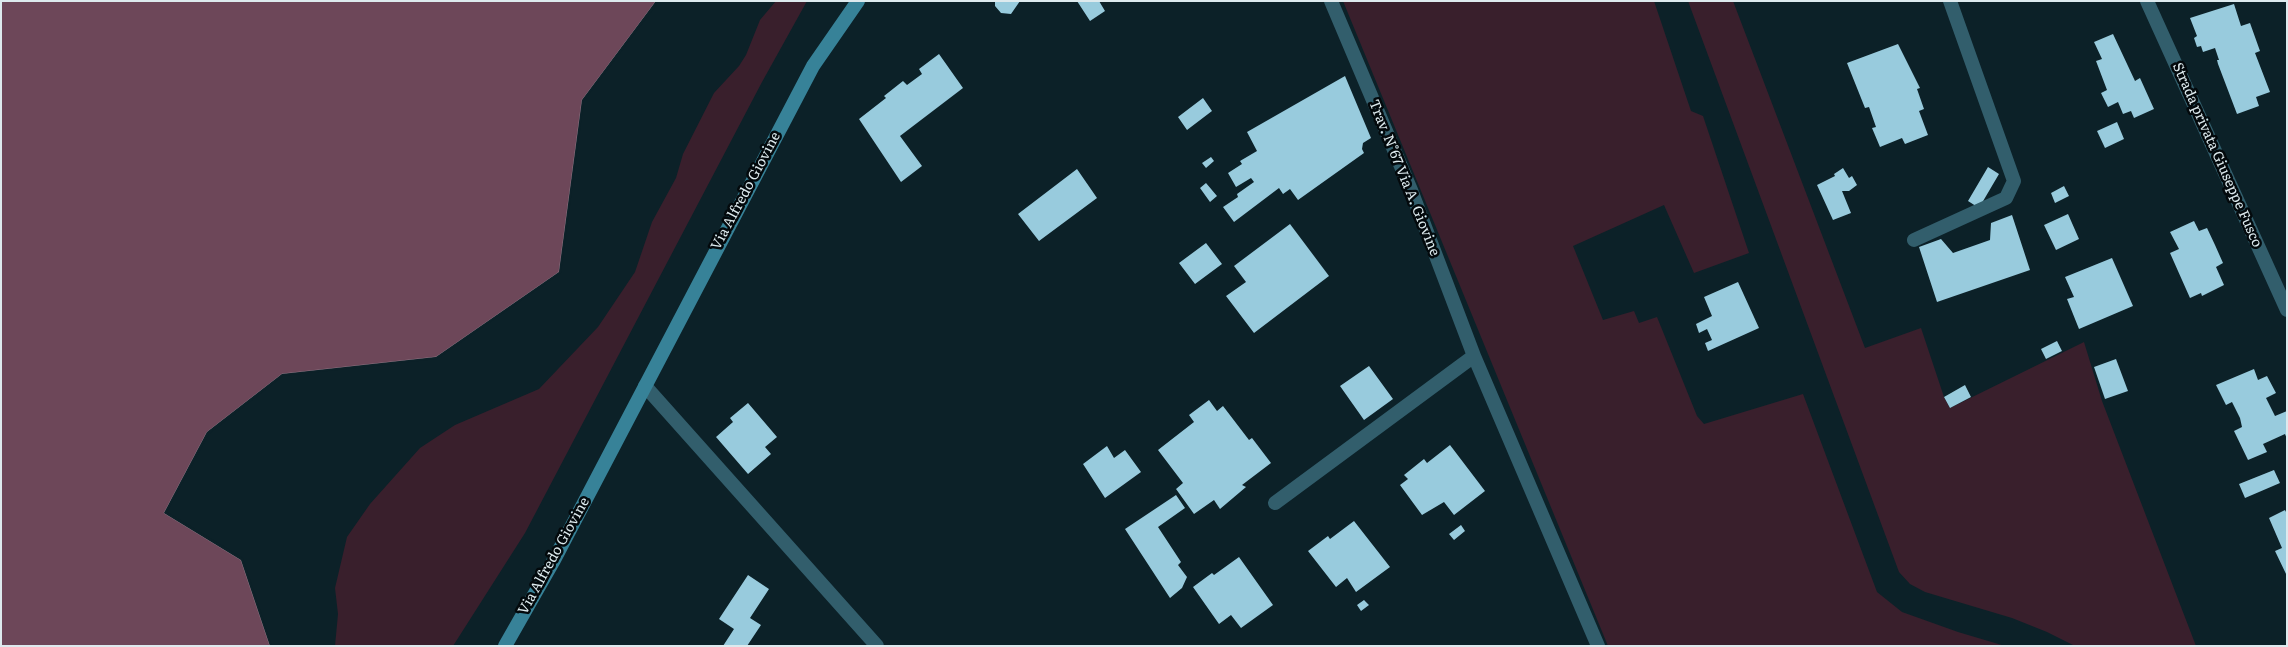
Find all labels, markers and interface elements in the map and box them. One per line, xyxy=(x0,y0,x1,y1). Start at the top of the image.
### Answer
street label: Strada privata Giuseppe Fusco xyxy=(2169,60,2265,250)
street label: Trav. N°67 Via A. Giovine xyxy=(1365,97,1443,259)
street label: Via Alfredo Giovine xyxy=(708,129,784,253)
street label: Via Alfredo Giovine xyxy=(515,495,593,617)

